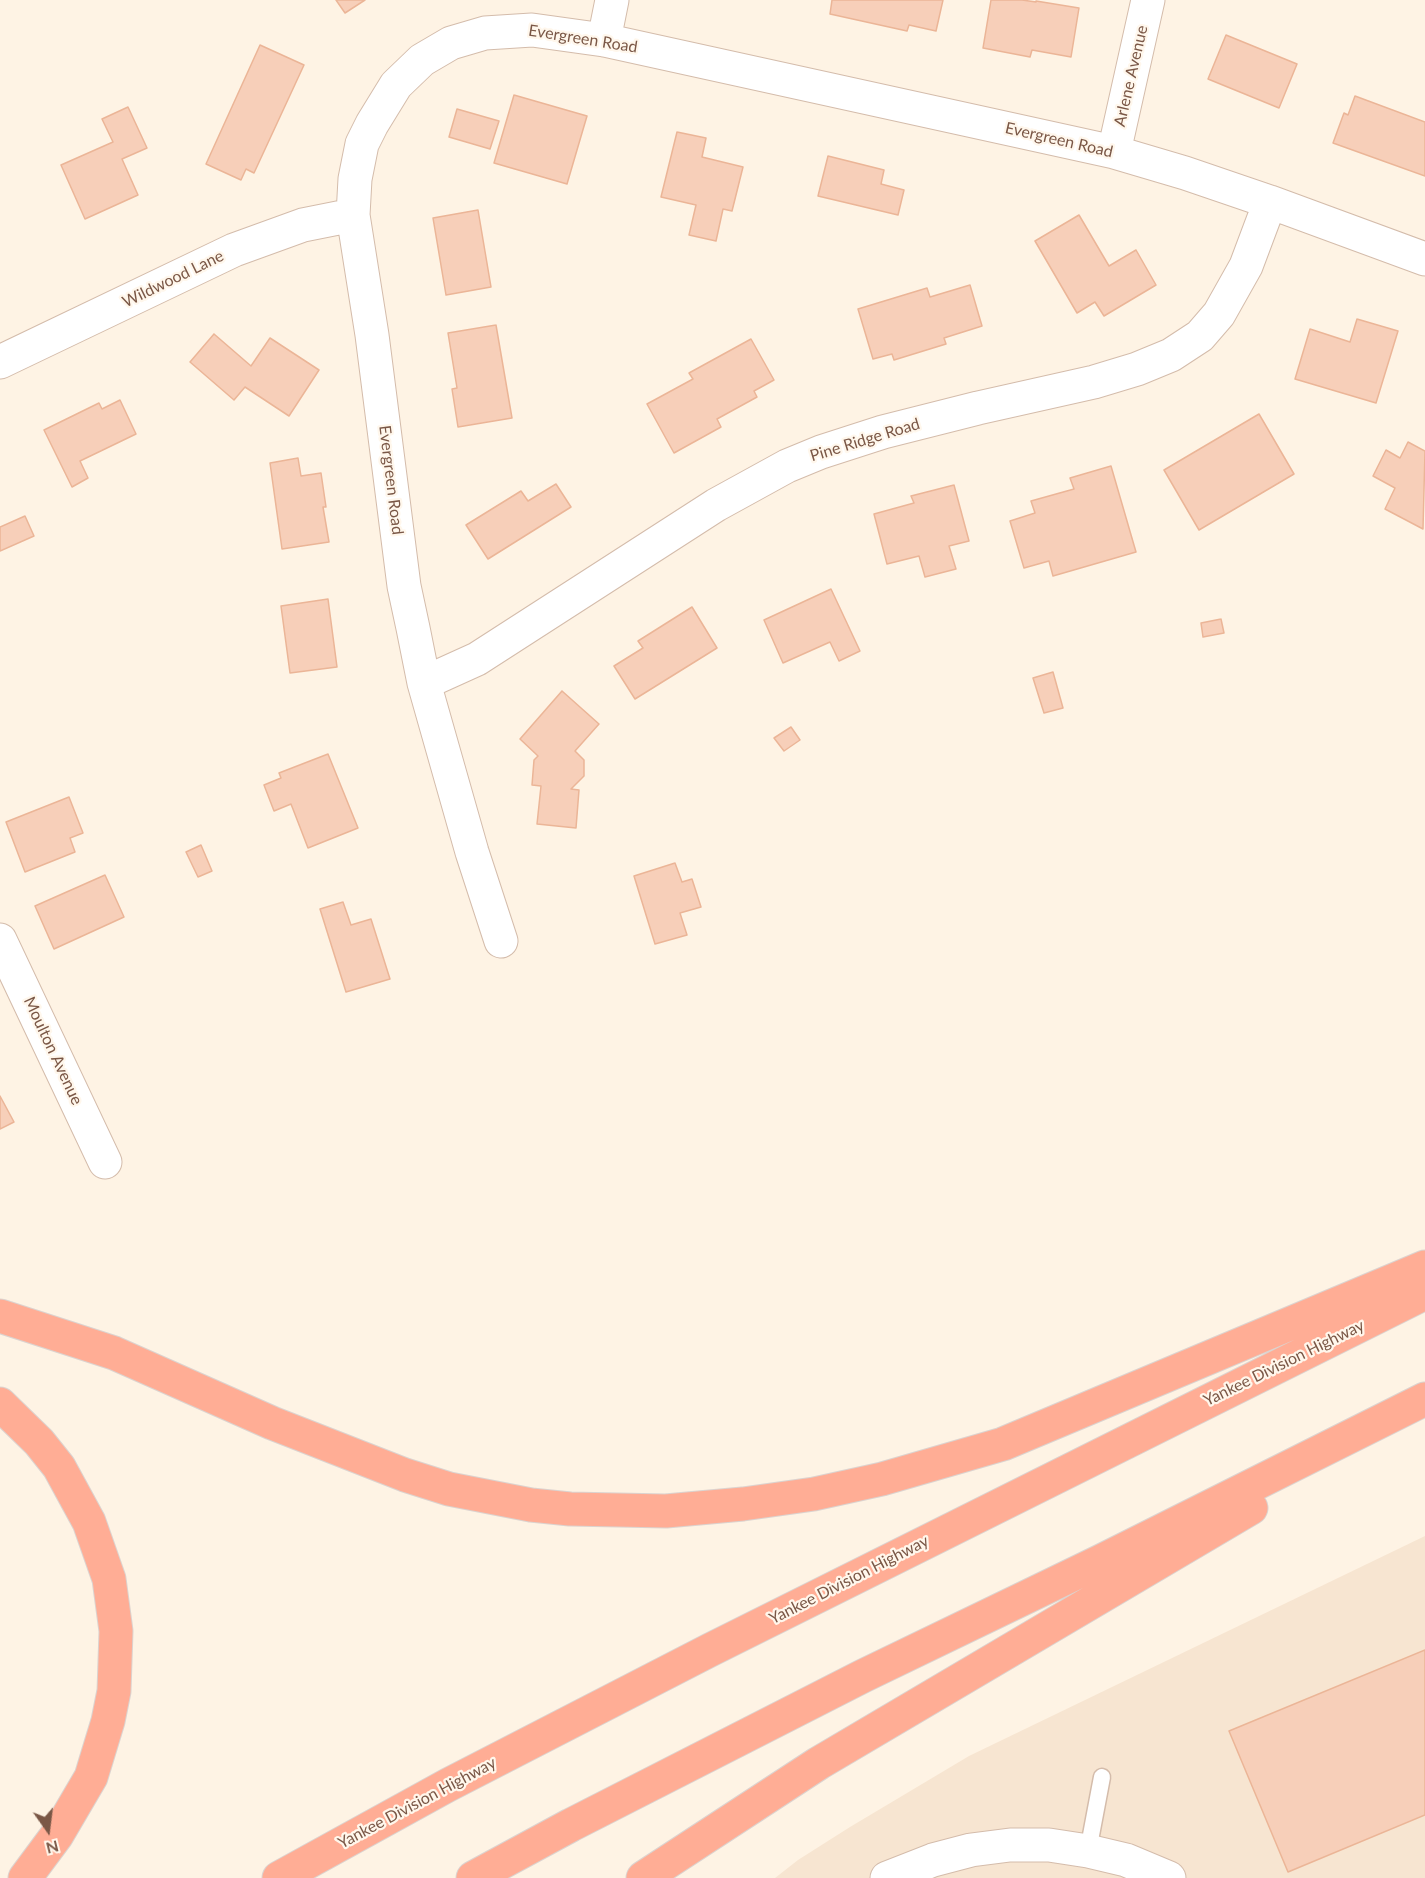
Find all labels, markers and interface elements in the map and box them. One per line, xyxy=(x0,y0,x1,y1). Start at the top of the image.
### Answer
street label: Evergreen Road xyxy=(527,21,639,57)
street label: Arlene Avenue xyxy=(1110,24,1152,128)
street label: Evergreen Road xyxy=(1003,118,1115,162)
street label: Wildwood Lane xyxy=(119,246,227,312)
street label: Pine Ridge Road xyxy=(808,414,922,466)
street label: Evergreen Road xyxy=(375,424,407,536)
street label: Moulton Avenue xyxy=(20,994,86,1108)
street label: Yankee Division Highway xyxy=(1201,1316,1367,1410)
street label: Yankee Division Highway xyxy=(766,1531,932,1629)
street label: Yankee Division Highway xyxy=(335,1753,499,1853)
north arrow xyxy=(18,1800,78,1860)
text: N xyxy=(44,1837,61,1859)

